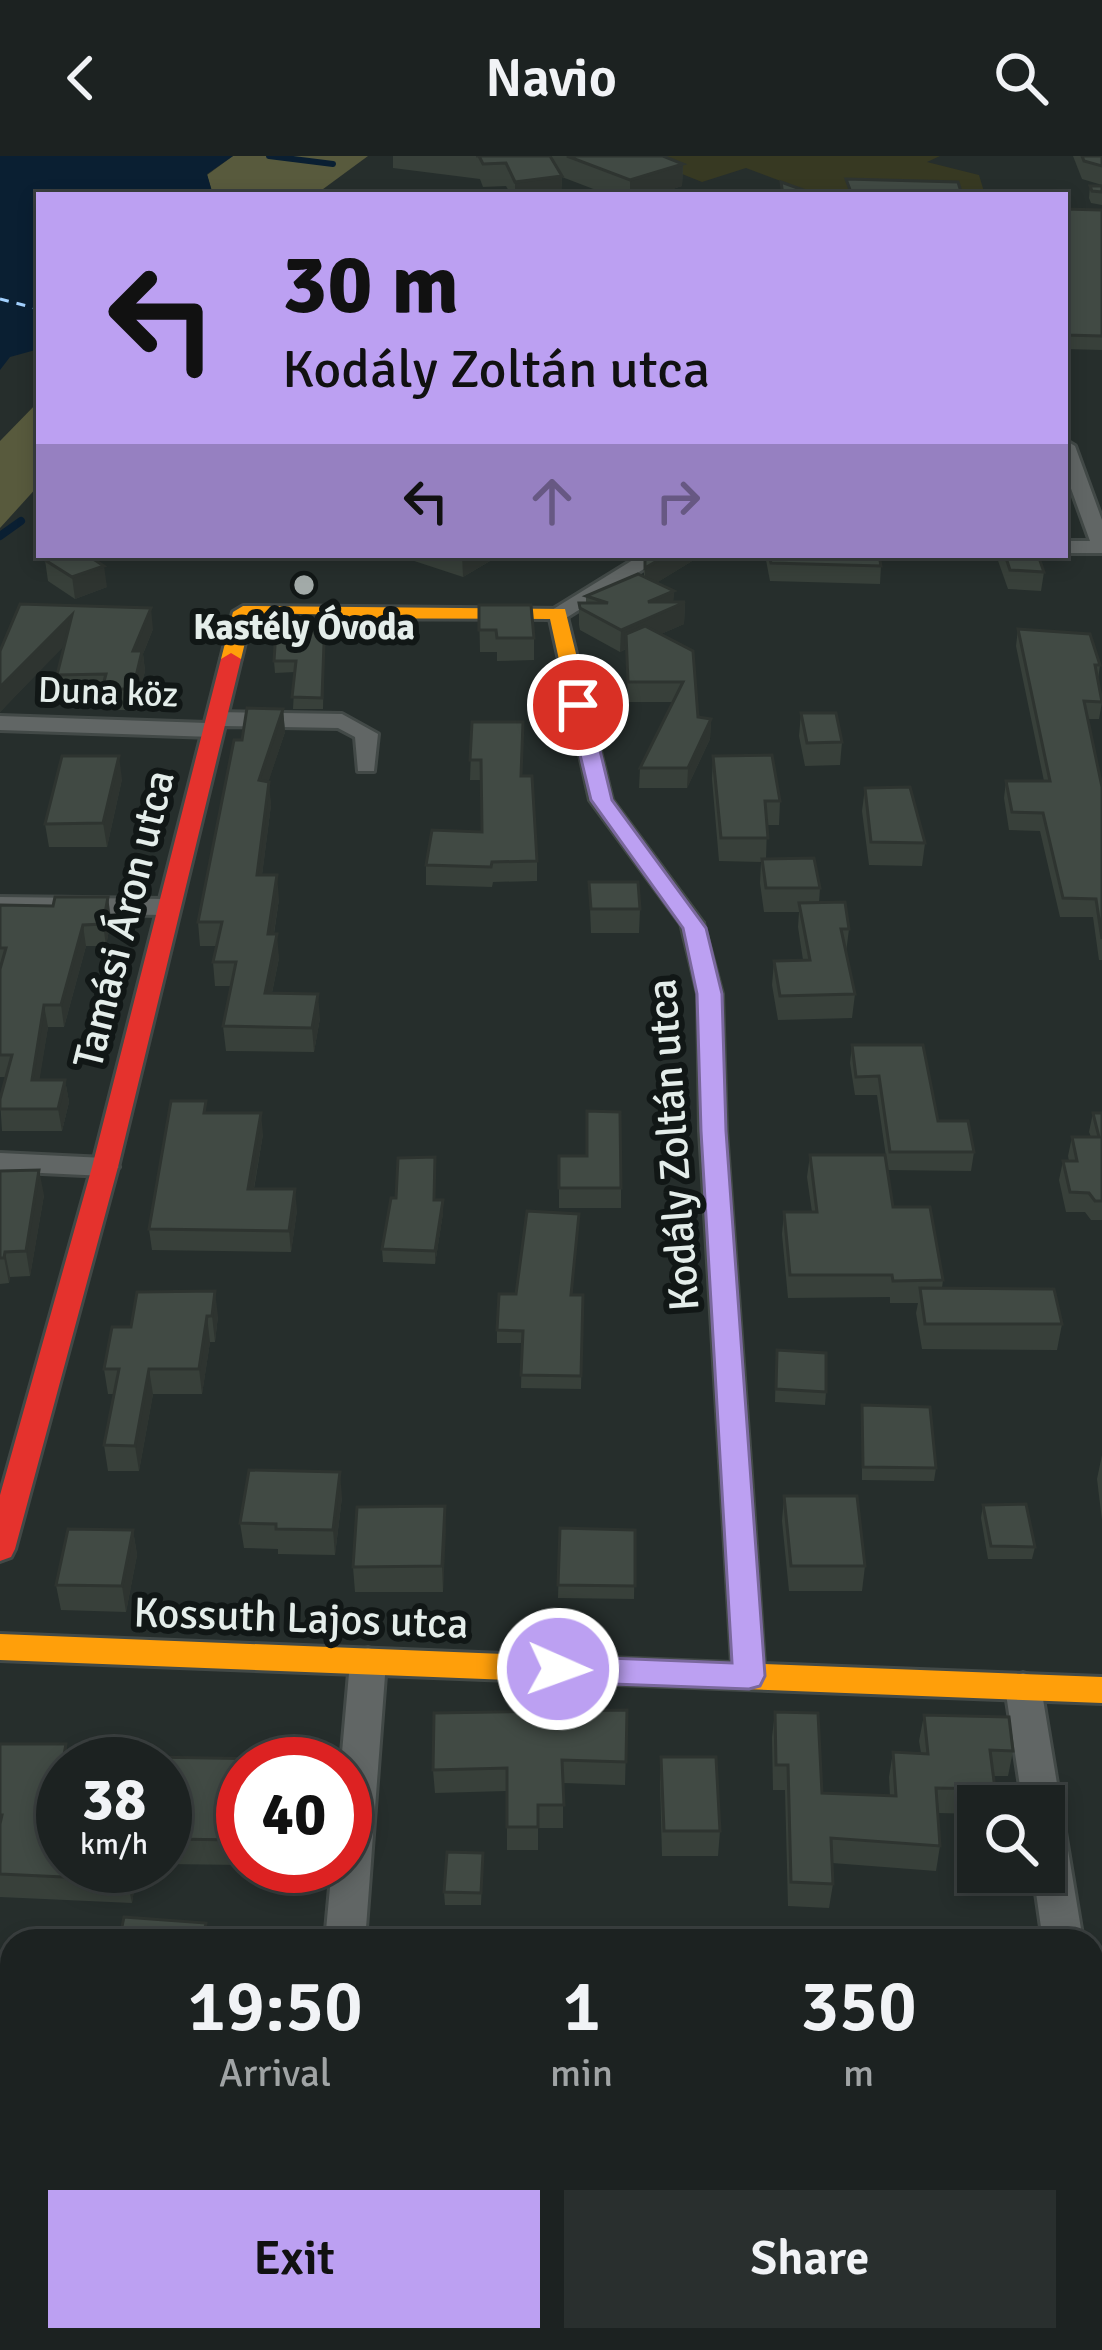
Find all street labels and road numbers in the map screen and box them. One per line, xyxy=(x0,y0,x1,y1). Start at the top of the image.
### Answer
street label: Duna köz xyxy=(37,668,179,717)
street label: Tamási Áron utca xyxy=(63,765,186,1074)
street label: Kodály Zoltán utca xyxy=(636,977,711,1313)
street label: Kossuth Lajos utca xyxy=(133,1587,469,1650)

